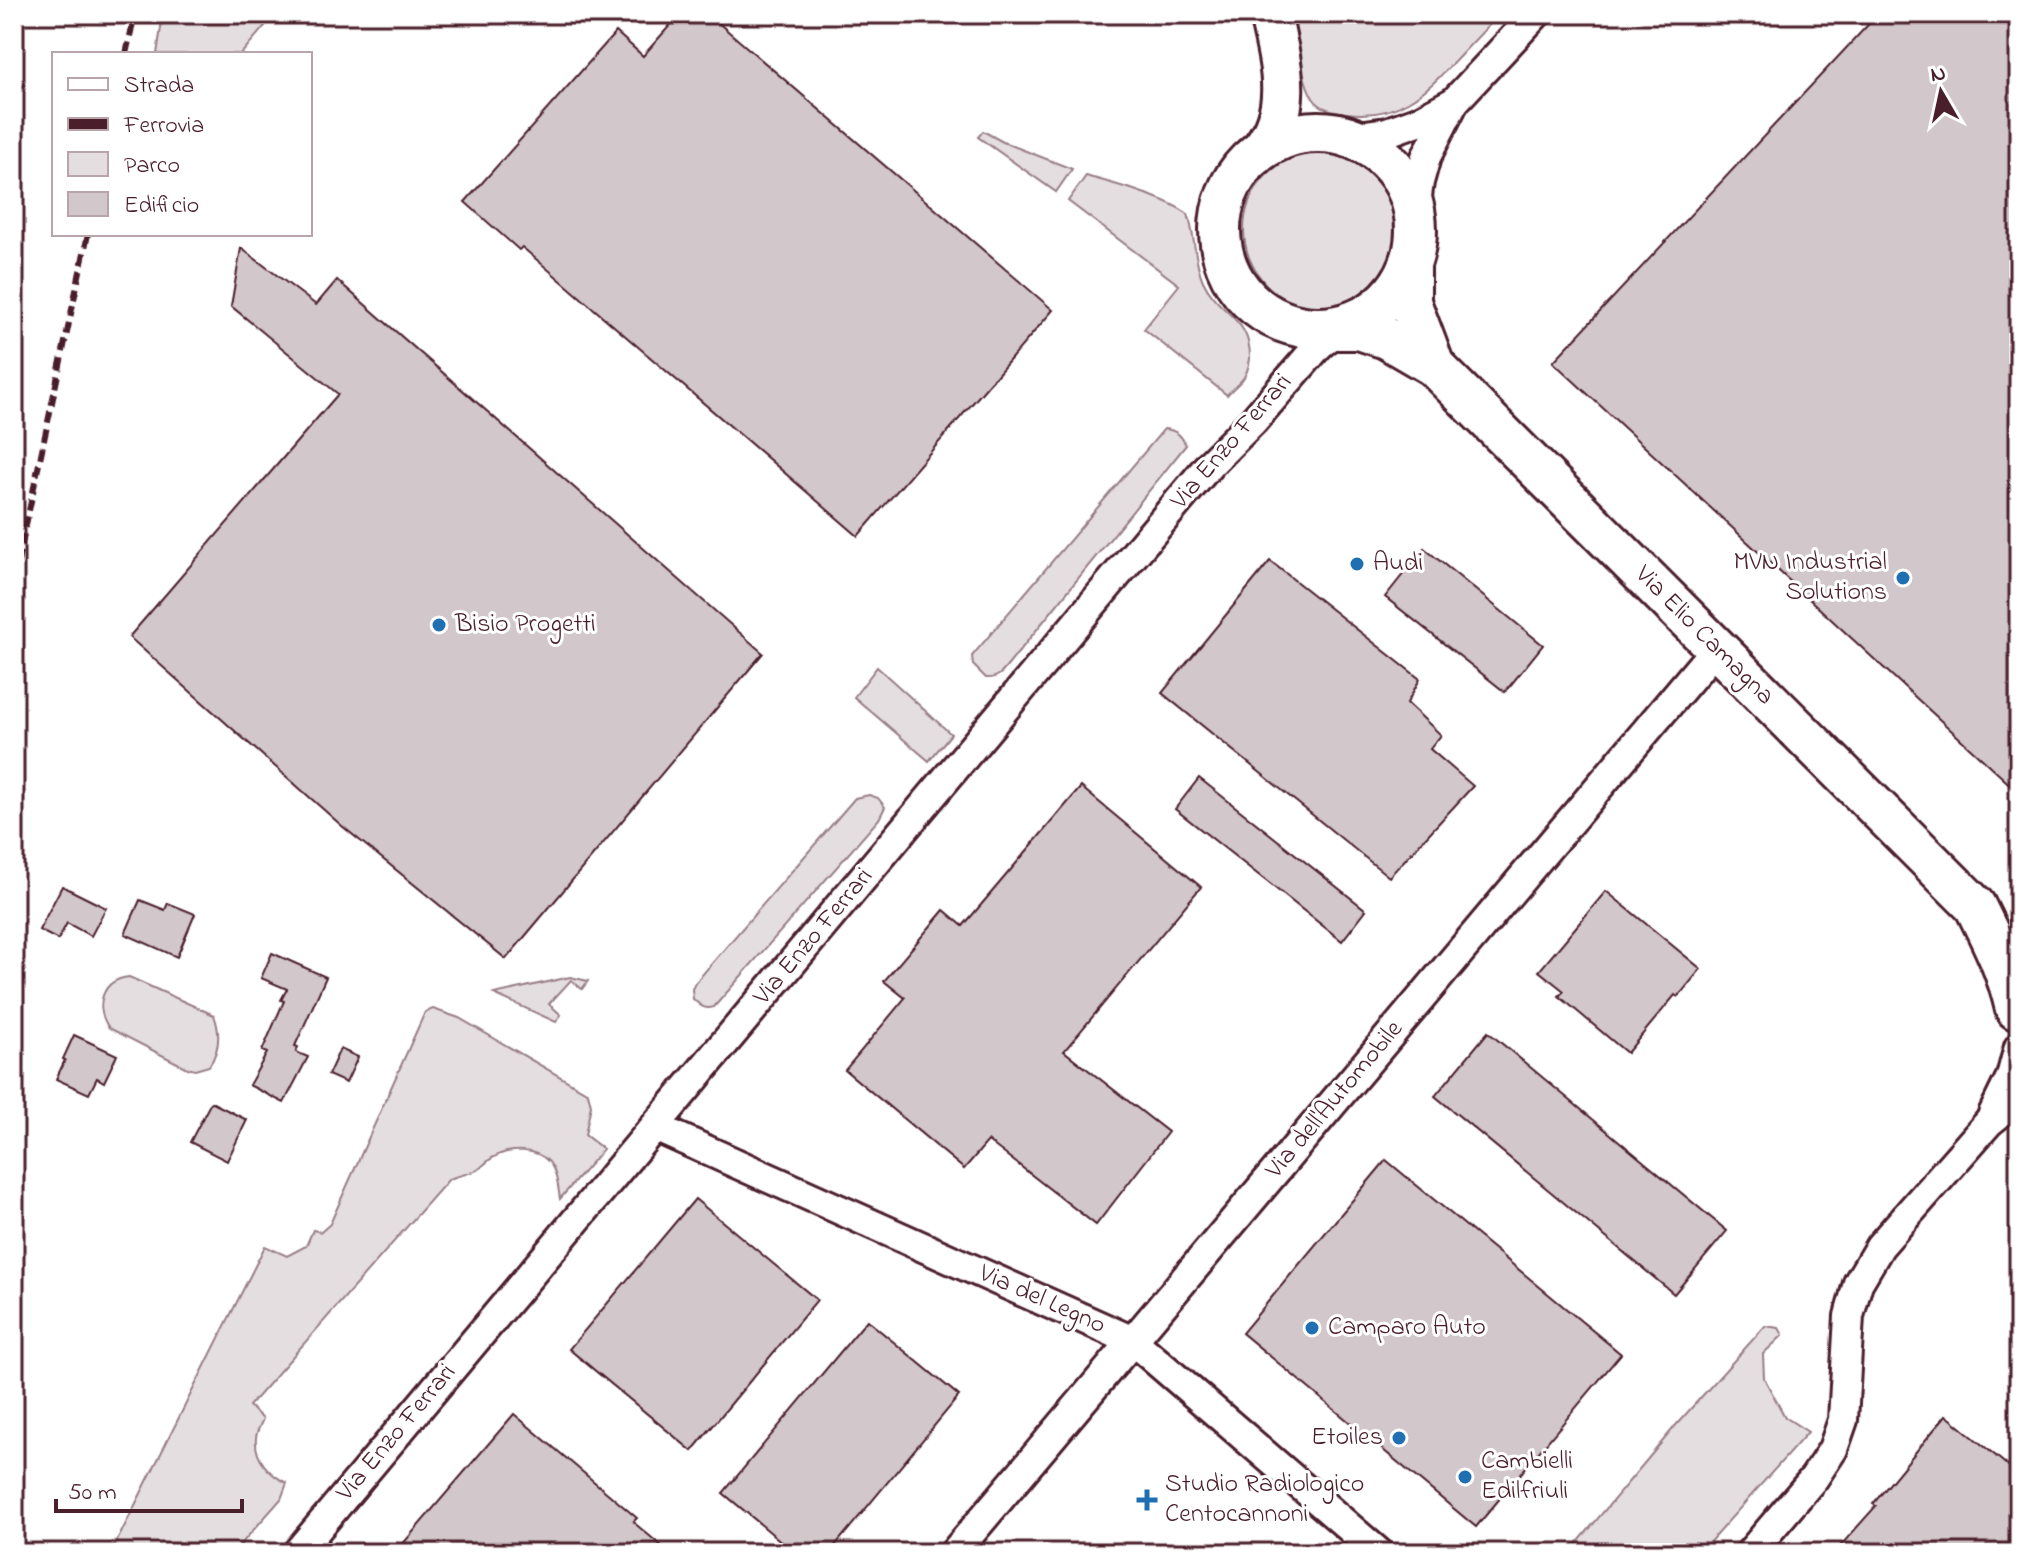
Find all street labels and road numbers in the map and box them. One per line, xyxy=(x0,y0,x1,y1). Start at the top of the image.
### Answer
street label: Via Enzo Ferrari xyxy=(1161,366,1302,519)
street label: Via Elio Camagna xyxy=(1625,557,1783,715)
street label: Via Enzo Ferrari xyxy=(744,860,883,1015)
street label: Via dell'Automobile xyxy=(1257,1012,1413,1188)
street label: Via del Legno xyxy=(972,1255,1111,1345)
street label: Via Enzo Ferrari xyxy=(327,1356,466,1511)

